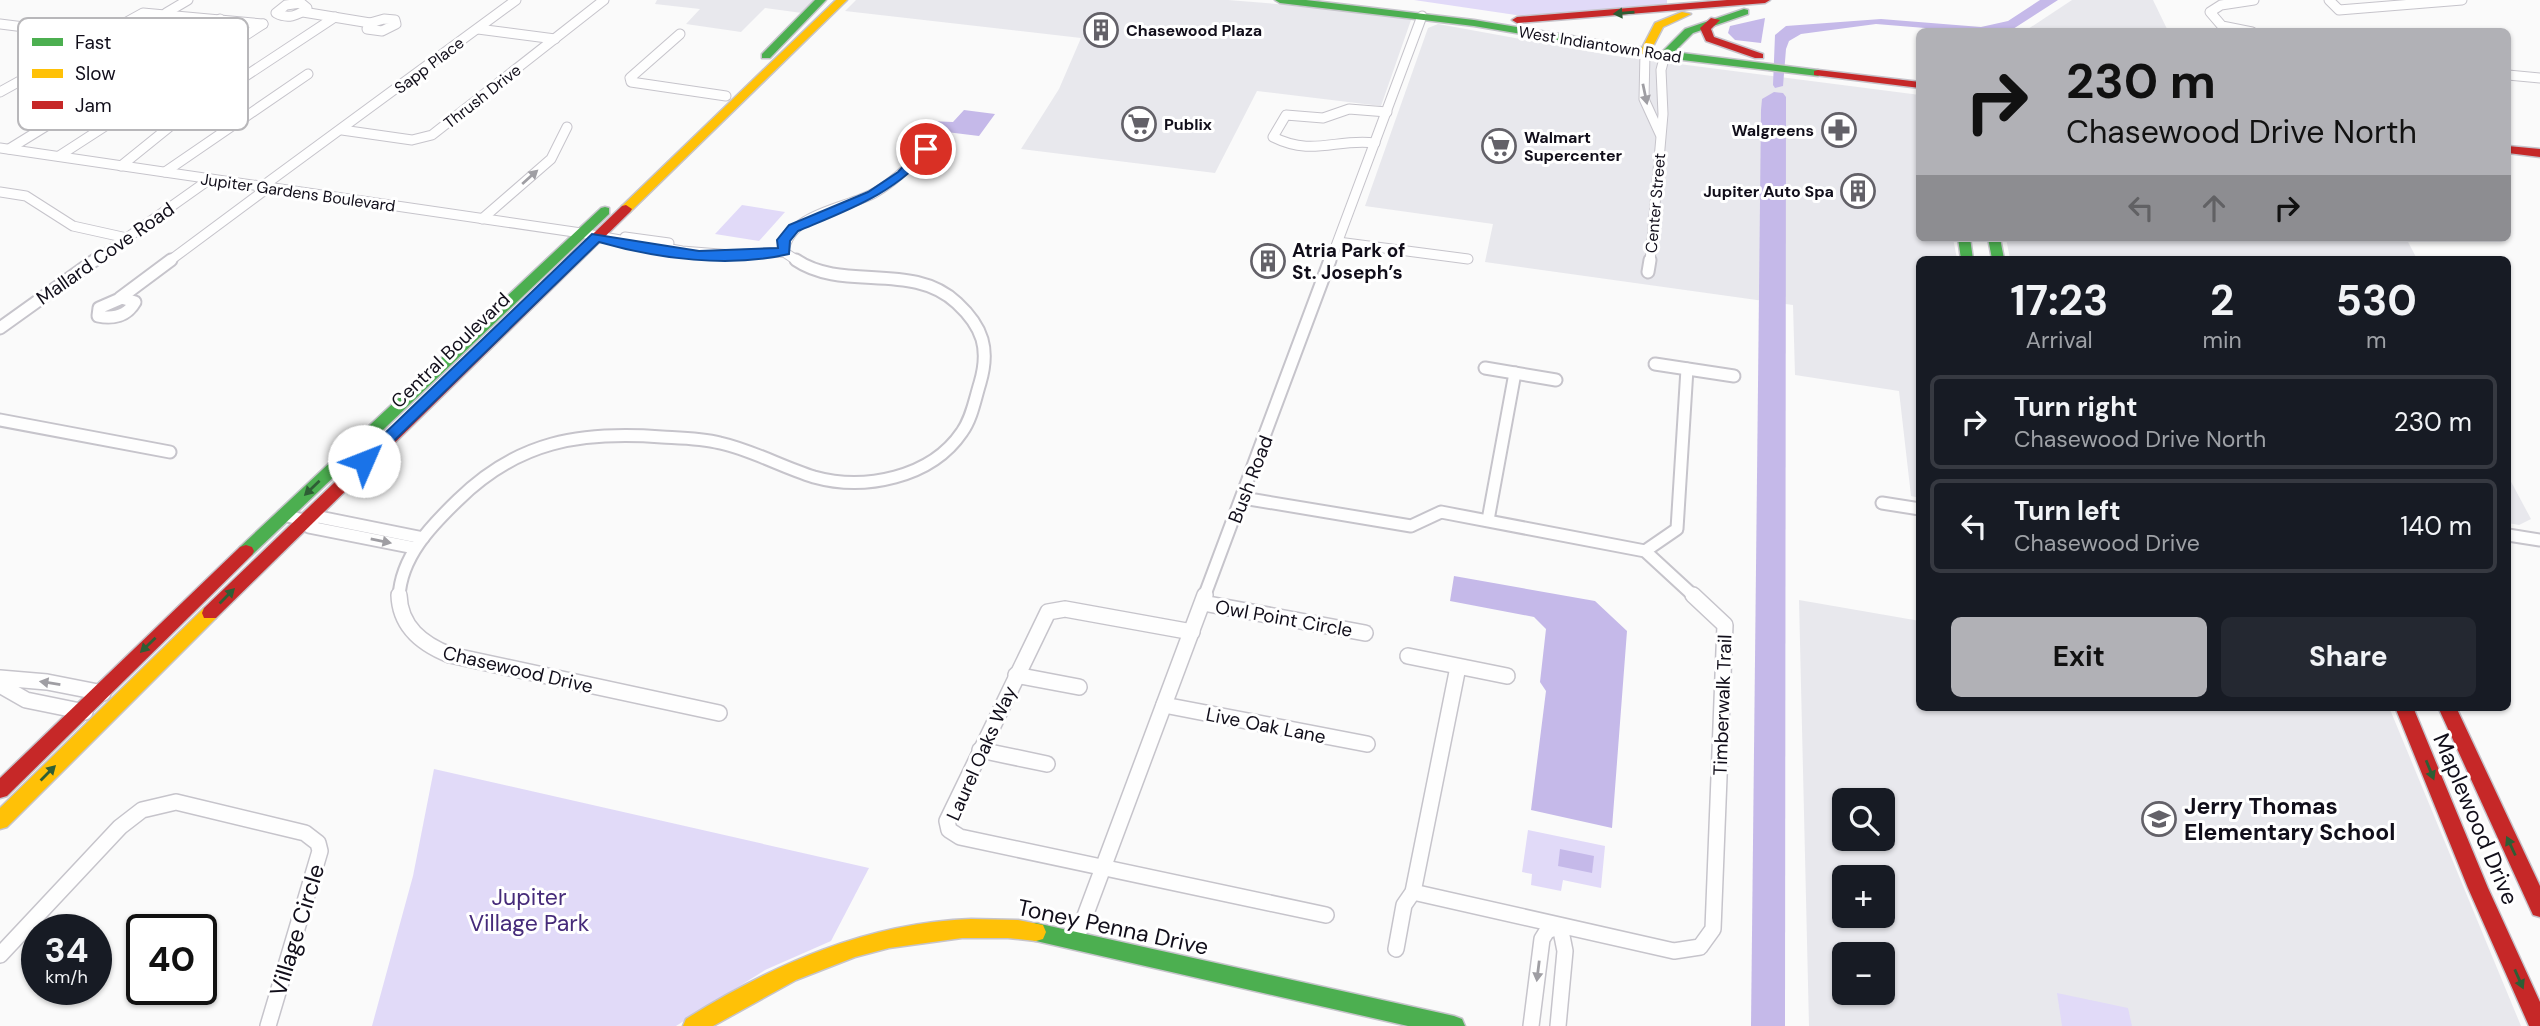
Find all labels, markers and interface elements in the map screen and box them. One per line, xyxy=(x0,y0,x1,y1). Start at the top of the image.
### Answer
one-way arrow xyxy=(1612,8,1634,19)
building icon: Chasewood Plaza xyxy=(1082,11,1120,49)
legend xyxy=(18,18,248,130)
place label: Chasewood Plaza xyxy=(1126,20,1262,41)
street label: West Indiantown Road xyxy=(1517,21,1683,68)
text: Fast xyxy=(75,30,111,55)
street label: Sapp Place xyxy=(390,32,468,98)
text: 230 m xyxy=(2066,49,2216,113)
icon: right xyxy=(1951,56,2042,147)
street label: Thrush Drive xyxy=(439,60,525,133)
text: Slow xyxy=(75,61,116,86)
one-way arrow xyxy=(1639,84,1650,106)
text: Jam xyxy=(75,93,112,118)
supermarket icon: Publix xyxy=(1120,105,1158,143)
pharmacy icon: Walgreens xyxy=(1820,111,1858,149)
text: Chasewood Drive North xyxy=(2066,111,2417,153)
place label: Publix xyxy=(1164,114,1212,135)
pin xyxy=(896,119,956,179)
place label: Walgreens xyxy=(1731,120,1814,141)
supermarket icon: Walmart Supercenter xyxy=(1480,127,1518,165)
place label: Walmart Supercenter xyxy=(1524,127,1623,166)
icon: arrive xyxy=(907,130,945,168)
street label: Center Street xyxy=(1641,152,1670,254)
street label: Jupiter Gardens Boulevard xyxy=(199,168,397,217)
one-way arrow xyxy=(521,169,539,185)
building icon: Jupiter Auto Spa xyxy=(1839,172,1877,210)
place label: Jupiter Auto Spa xyxy=(1703,181,1834,202)
icon: left xyxy=(2122,189,2160,227)
icon: ahead xyxy=(2195,189,2233,227)
icon: right xyxy=(2268,189,2306,227)
street label: Mallard Cove Road xyxy=(31,196,179,310)
place label: Atria Park of St. Joseph’s xyxy=(1292,238,1405,285)
building icon: Atria Park of St. Joseph’s xyxy=(1249,242,1287,280)
text: 17:23 xyxy=(2010,273,2108,328)
text: 2 xyxy=(2210,273,2234,328)
text: 530 xyxy=(2336,273,2417,328)
street label: Central Boulevard xyxy=(385,287,515,414)
text: Arrival xyxy=(2026,325,2093,355)
text: min xyxy=(2202,325,2242,355)
text: m xyxy=(2366,325,2387,355)
text: Turn right xyxy=(2014,390,2138,424)
icon: right xyxy=(1955,403,1993,441)
text: 230 m xyxy=(2394,405,2472,439)
position arrow xyxy=(327,424,401,498)
text: Chasewood Drive North xyxy=(2014,424,2266,454)
street label: Bush Road xyxy=(1222,432,1279,527)
one-way arrow xyxy=(304,479,321,495)
text: Turn left xyxy=(2014,494,2121,528)
icon: left xyxy=(1955,507,1993,545)
text: 140 m xyxy=(2400,509,2472,543)
text: Chasewood Drive xyxy=(2014,528,2200,558)
one-way arrow xyxy=(370,536,392,547)
one-way arrow xyxy=(218,588,235,604)
street label: Owl Point Circle xyxy=(1213,594,1355,643)
button: Exit xyxy=(1951,617,2207,697)
button: Share xyxy=(2221,617,2476,697)
street label: Timberwalk Trail xyxy=(1708,634,1737,776)
one-way arrow xyxy=(140,637,157,653)
street label: Chasewood Drive xyxy=(440,640,595,699)
one-way arrow xyxy=(39,677,61,688)
street label: Laurel Oaks Way xyxy=(941,682,1022,824)
street label: Live Oak Lane xyxy=(1204,702,1328,749)
street label: Maplewood Drive xyxy=(2426,729,2526,909)
one-way arrow xyxy=(2425,760,2436,781)
one-way arrow xyxy=(40,765,57,782)
map controls xyxy=(1832,788,1895,1005)
button: search xyxy=(1832,788,1895,851)
place label: Jerry Thomas Elementary School xyxy=(2184,791,2396,847)
school or university icon: Jerry Thomas Elementary School xyxy=(2140,800,2178,838)
one-way arrow xyxy=(2505,836,2517,856)
street label: Village Circle xyxy=(263,860,331,1000)
button: + xyxy=(1832,865,1895,928)
park label: Jupiter Village Park xyxy=(469,882,590,938)
street label: Toney Penna Drive xyxy=(1015,892,1211,962)
speed limit sign: 40 xyxy=(126,914,217,1005)
text: 34 xyxy=(45,927,88,973)
button: − xyxy=(1832,942,1895,1005)
one-way arrow xyxy=(1533,960,1544,982)
text: km/h xyxy=(45,965,88,989)
one-way arrow xyxy=(2514,969,2525,990)

